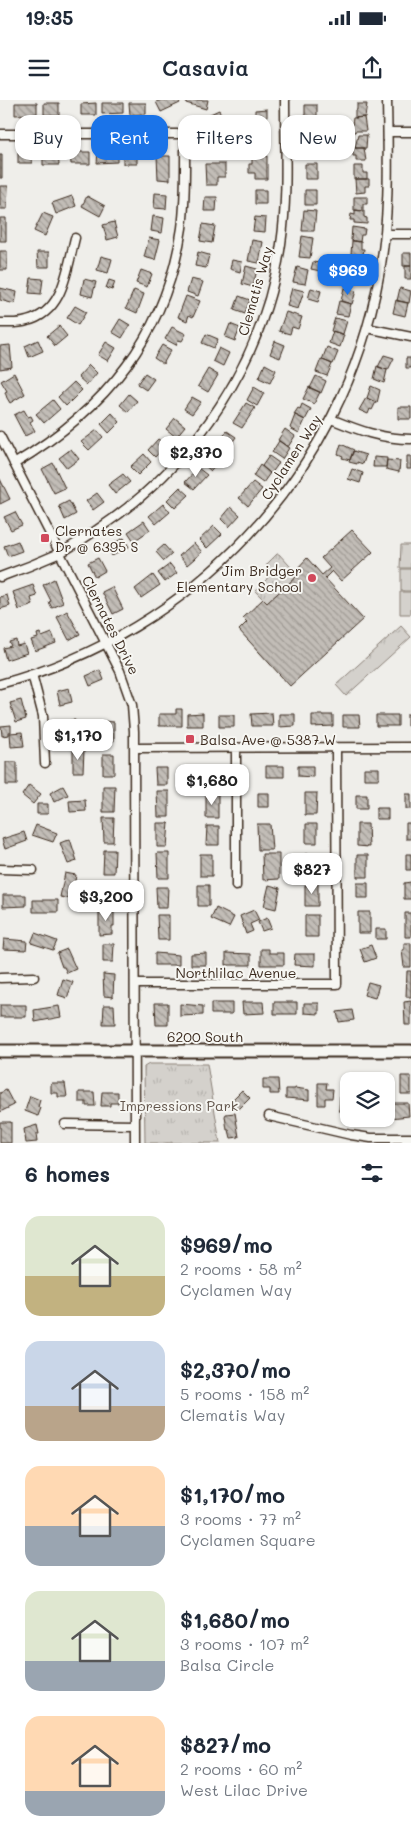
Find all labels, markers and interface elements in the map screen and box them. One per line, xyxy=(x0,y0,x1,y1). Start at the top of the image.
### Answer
text: 19:35 xyxy=(25,5,73,30)
text: Casavia xyxy=(162,53,249,82)
icon: menu xyxy=(25,54,53,82)
icon: share xyxy=(358,54,386,82)
chip: Buy xyxy=(15,115,81,160)
chip: Rent xyxy=(91,115,168,160)
chip: Filters xyxy=(178,115,271,160)
chip: New xyxy=(281,115,355,160)
street label: Clematis Way xyxy=(233,244,277,338)
pin: $969 xyxy=(318,254,378,296)
text: $969 xyxy=(329,259,367,280)
street label: Cyclamen Way xyxy=(256,411,326,503)
pin: $2,370 xyxy=(155,436,237,478)
text: $2,370 xyxy=(170,441,222,462)
place label: Clernates Dr @ 6395 S xyxy=(55,521,139,556)
marker: Clernates Dr @ 6395 S xyxy=(39,532,51,544)
place label: Jim Bridger Elementary School xyxy=(176,561,302,596)
street label: Clernates Drive xyxy=(78,572,144,678)
marker: Jim Bridger Elementary School xyxy=(306,572,318,584)
pin: $1,170 xyxy=(37,718,119,761)
text: $1,170 xyxy=(54,724,102,745)
place label: Balsa Ave @ 5387 W xyxy=(200,730,336,749)
marker: Balsa Ave @ 5387 W xyxy=(184,733,196,745)
pin: $1,680 xyxy=(171,764,253,806)
text: $1,680 xyxy=(186,769,238,790)
pin: $827 xyxy=(282,852,342,895)
text: $827 xyxy=(293,858,331,879)
pin: $3,200 xyxy=(65,880,147,922)
text: $3,200 xyxy=(79,885,133,906)
street label: Northlilac Avenue xyxy=(176,963,296,982)
street label: 6200 South xyxy=(167,1027,243,1046)
map controls xyxy=(340,1072,395,1127)
button: layers xyxy=(340,1072,395,1127)
park label: Impressions Park xyxy=(120,1096,238,1115)
icon: filters xyxy=(358,1159,386,1187)
text: 6 homes xyxy=(25,1160,110,1187)
text: $969/mo xyxy=(180,1231,273,1258)
icon: home xyxy=(65,1236,125,1296)
text: 2 rooms · 58 m² xyxy=(180,1258,302,1279)
text: Cyclamen Way xyxy=(180,1279,292,1300)
text: $2,370/mo xyxy=(180,1356,291,1383)
icon: home xyxy=(65,1361,125,1421)
text: 5 rooms · 158 m² xyxy=(180,1383,309,1404)
text: Clematis Way xyxy=(180,1404,285,1425)
text: $1,170/mo xyxy=(180,1481,285,1508)
icon: home xyxy=(65,1486,125,1546)
text: 3 rooms · 77 m² xyxy=(180,1508,301,1529)
text: Cyclamen Square xyxy=(180,1529,316,1550)
text: $1,680/mo xyxy=(180,1606,290,1633)
icon: home xyxy=(65,1611,125,1671)
text: 3 rooms · 107 m² xyxy=(180,1633,309,1654)
text: Balsa Circle xyxy=(180,1654,274,1675)
text: $827/mo xyxy=(180,1731,271,1758)
icon: home xyxy=(65,1736,125,1796)
text: 2 rooms · 60 m² xyxy=(180,1758,302,1779)
text: West Lilac Drive xyxy=(180,1779,308,1800)

